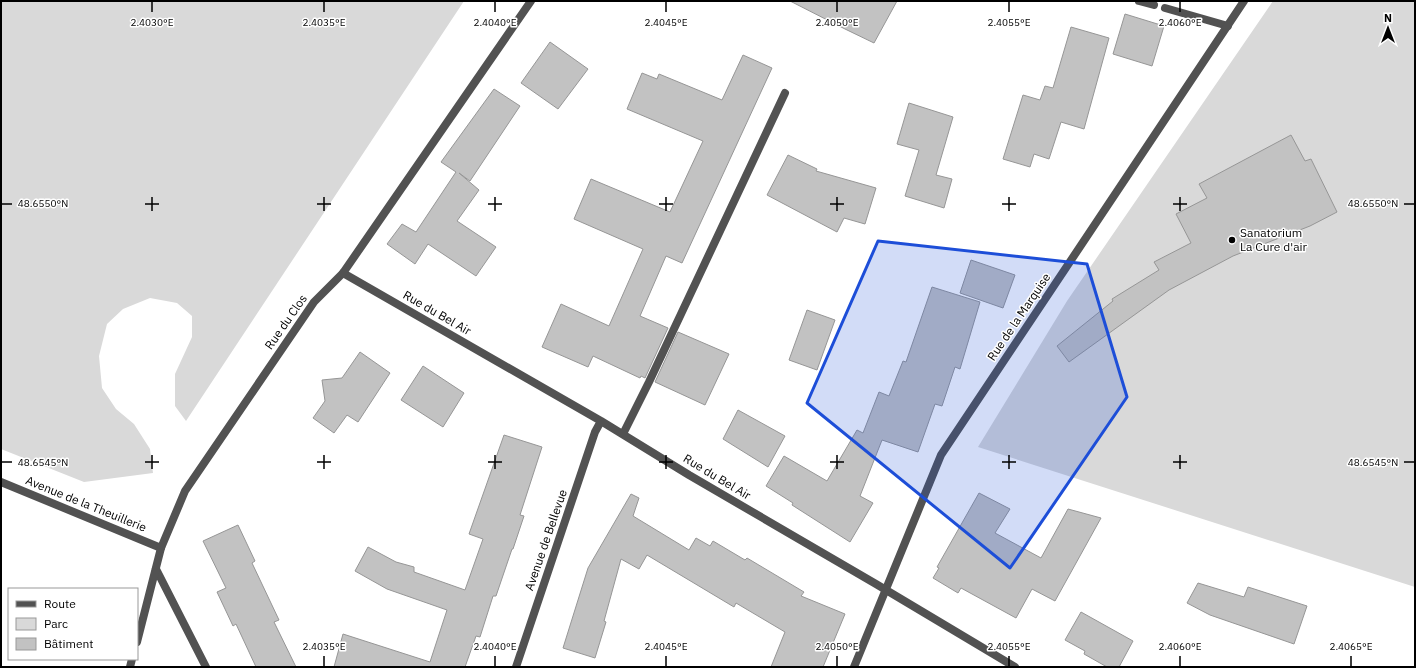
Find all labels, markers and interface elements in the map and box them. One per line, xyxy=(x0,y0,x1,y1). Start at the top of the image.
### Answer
north arrow xyxy=(1368,8,1408,48)
text: N xyxy=(1384,11,1392,25)
text: 2.4030°E xyxy=(130,16,174,29)
text: 2.4035°E xyxy=(302,16,346,29)
text: 2.4040°E xyxy=(473,16,517,29)
text: 2.4045°E xyxy=(644,16,688,29)
text: 2.4050°E xyxy=(815,16,859,29)
text: 2.4055°E xyxy=(987,16,1031,29)
text: 2.4060°E xyxy=(1158,16,1202,29)
text: 48.6550°N xyxy=(18,197,68,210)
text: 48.6550°N xyxy=(1348,197,1398,210)
place label: Sanatorium La Cure d'air xyxy=(1240,225,1308,254)
marker: Sanatorium La Cure d'air xyxy=(1227,235,1237,245)
street label: Rue de la Marquise xyxy=(984,270,1054,363)
street label: Rue du Bel Air xyxy=(401,287,474,338)
street label: Rue du Clos xyxy=(261,291,310,352)
street label: Rue du Bel Air xyxy=(681,451,754,503)
text: 48.6545°N xyxy=(18,456,68,469)
text: 48.6545°N xyxy=(1348,456,1398,469)
street label: Avenue de la Theuillerie xyxy=(24,472,149,535)
street label: Avenue de Bellevue xyxy=(521,487,570,592)
legend xyxy=(8,588,138,660)
text: Route xyxy=(44,596,76,611)
text: Parc xyxy=(44,616,68,631)
text: Bâtiment xyxy=(44,636,94,651)
text: 2.4035°E xyxy=(302,640,346,653)
text: 2.4040°E xyxy=(473,640,517,653)
text: 2.4045°E xyxy=(644,640,688,653)
text: 2.4050°E xyxy=(815,640,859,653)
text: 2.4055°E xyxy=(987,640,1031,653)
text: 2.4060°E xyxy=(1158,640,1202,653)
text: 2.4065°E xyxy=(1329,640,1373,653)

